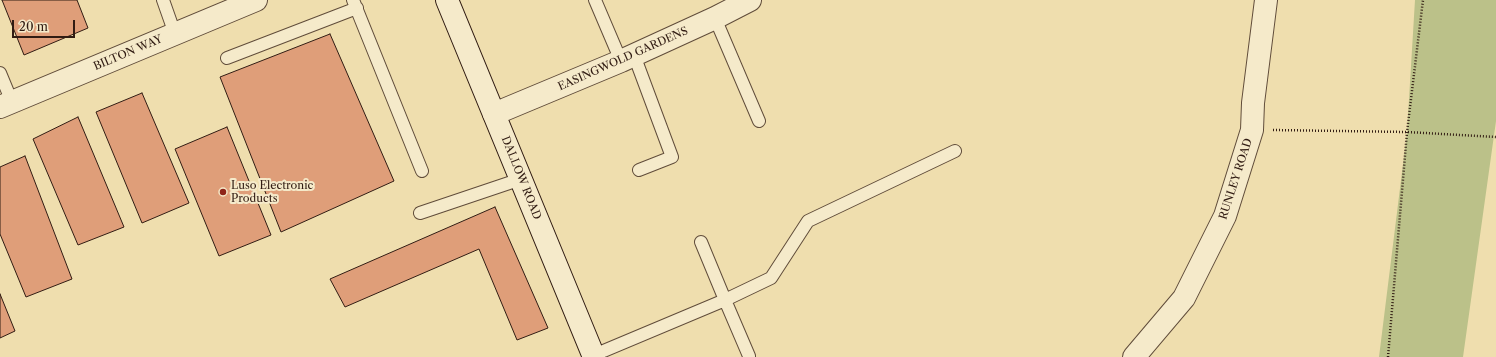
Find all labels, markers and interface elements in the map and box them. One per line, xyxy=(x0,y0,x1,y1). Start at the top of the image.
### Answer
scale bar xyxy=(14,12,77,38)
text: 20 m xyxy=(19,19,48,34)
street label: EASINGWOLD GARDENS xyxy=(556,24,690,94)
street label: BILTON WAY xyxy=(92,33,164,73)
street label: DALLOW ROAD xyxy=(498,134,544,222)
street label: RUNLEY ROAD xyxy=(1217,137,1255,221)
place label: Luso Electronic Products xyxy=(231,179,313,205)
marker: Luso Electronic Products xyxy=(218,187,228,197)

